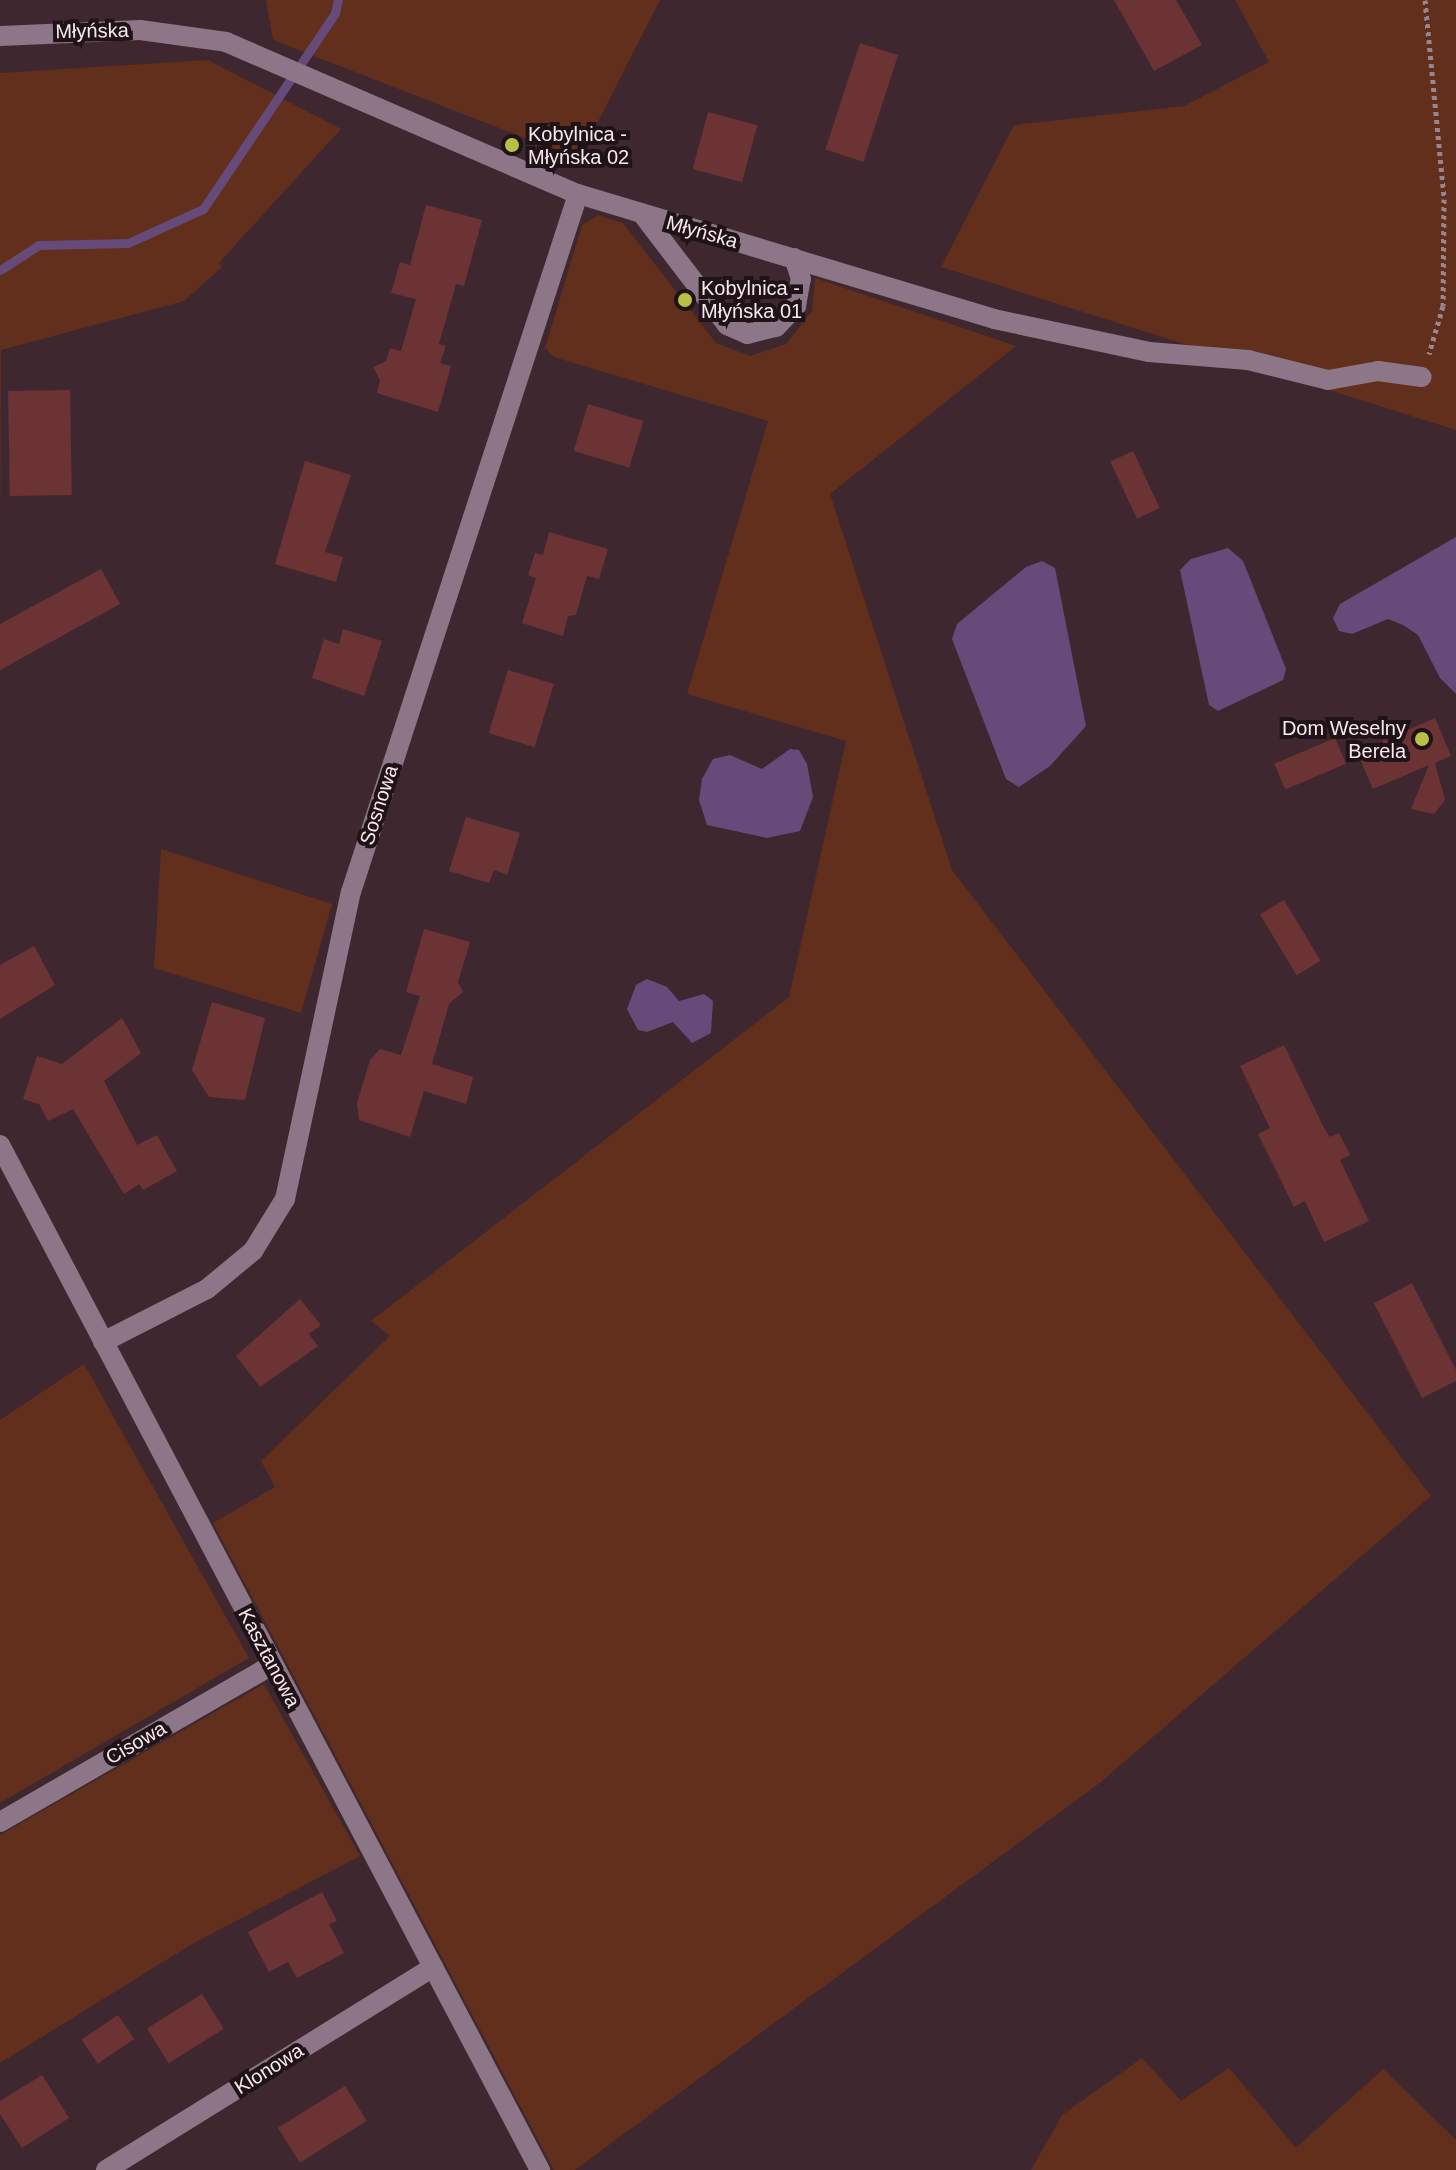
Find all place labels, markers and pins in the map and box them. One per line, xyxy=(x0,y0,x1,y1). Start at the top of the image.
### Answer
place label: Kobylnica - Młyńska 02 xyxy=(528,122,629,169)
marker: Kobylnica - Młyńska 02 xyxy=(503,136,521,154)
place label: Kobylnica - Młyńska 01 xyxy=(701,276,802,323)
marker: Kobylnica - Młyńska 01 xyxy=(676,291,694,309)
place label: Dom Weselny Berela xyxy=(1282,716,1406,763)
marker: Dom Weselny Berela xyxy=(1413,730,1431,748)

